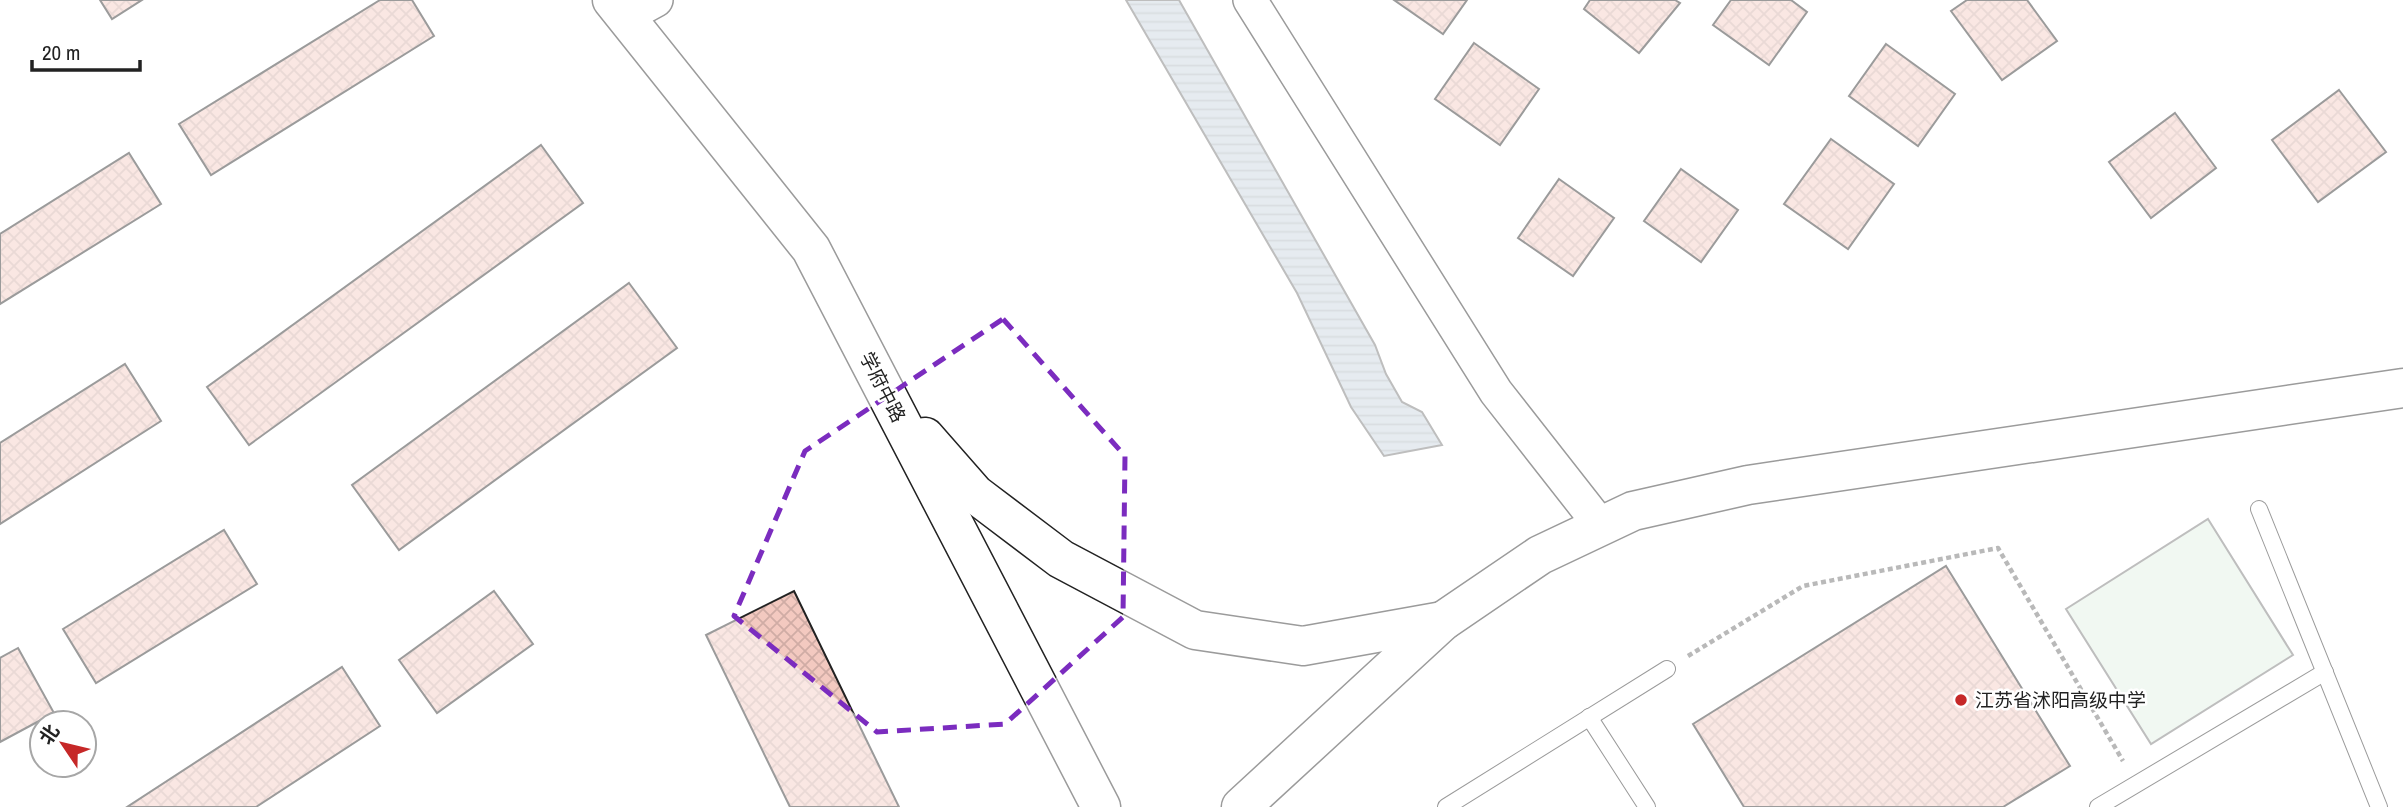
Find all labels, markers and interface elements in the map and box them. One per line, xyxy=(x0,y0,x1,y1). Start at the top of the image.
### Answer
scale bar xyxy=(32,28,140,72)
text: 20 m xyxy=(42,38,80,67)
street label: 学府中路 xyxy=(854,347,912,427)
place label: 江苏省沭阳高级中学 xyxy=(1975,687,2146,713)
marker: 江苏省沭阳高级中学 xyxy=(1953,692,1969,708)
north arrow xyxy=(28,709,98,779)
text: 北 xyxy=(33,719,65,749)

